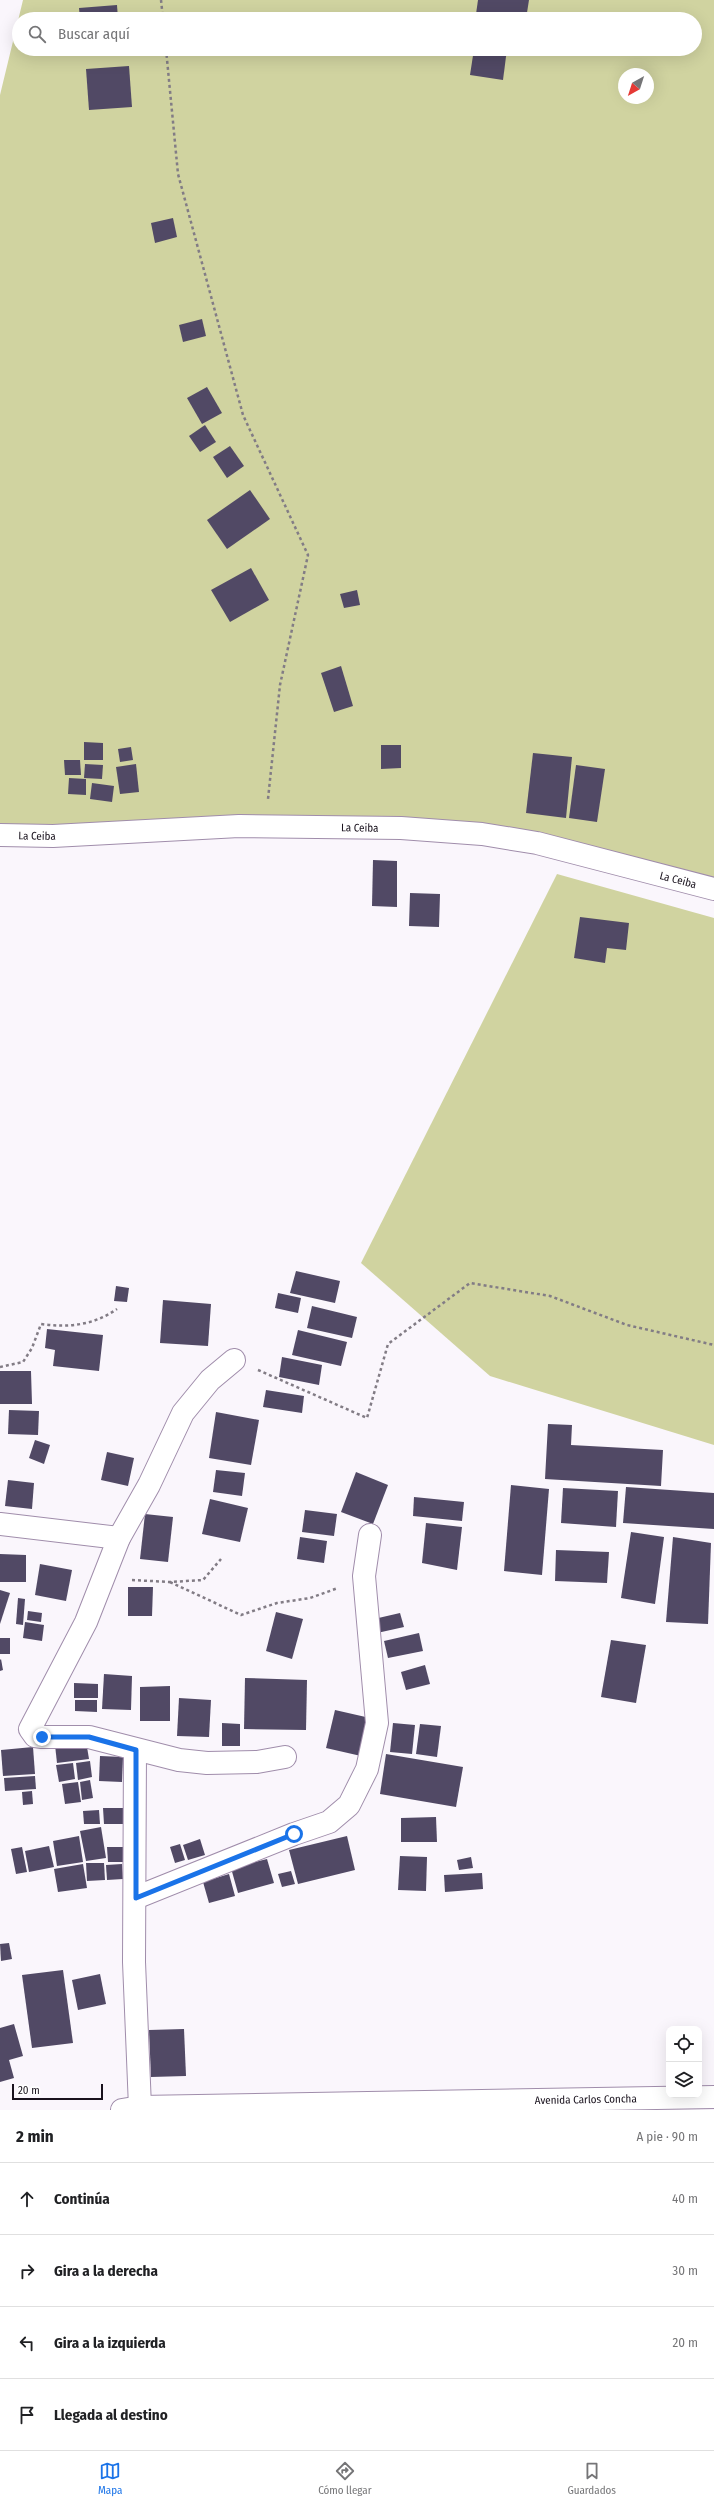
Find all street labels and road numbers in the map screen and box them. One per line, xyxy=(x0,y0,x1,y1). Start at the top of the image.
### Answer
street label: La Ceiba xyxy=(341,821,379,835)
street label: La Ceiba xyxy=(18,829,56,843)
street label: La Ceiba xyxy=(658,869,698,891)
street label: Avenida Carlos Concha xyxy=(535,2092,637,2107)

